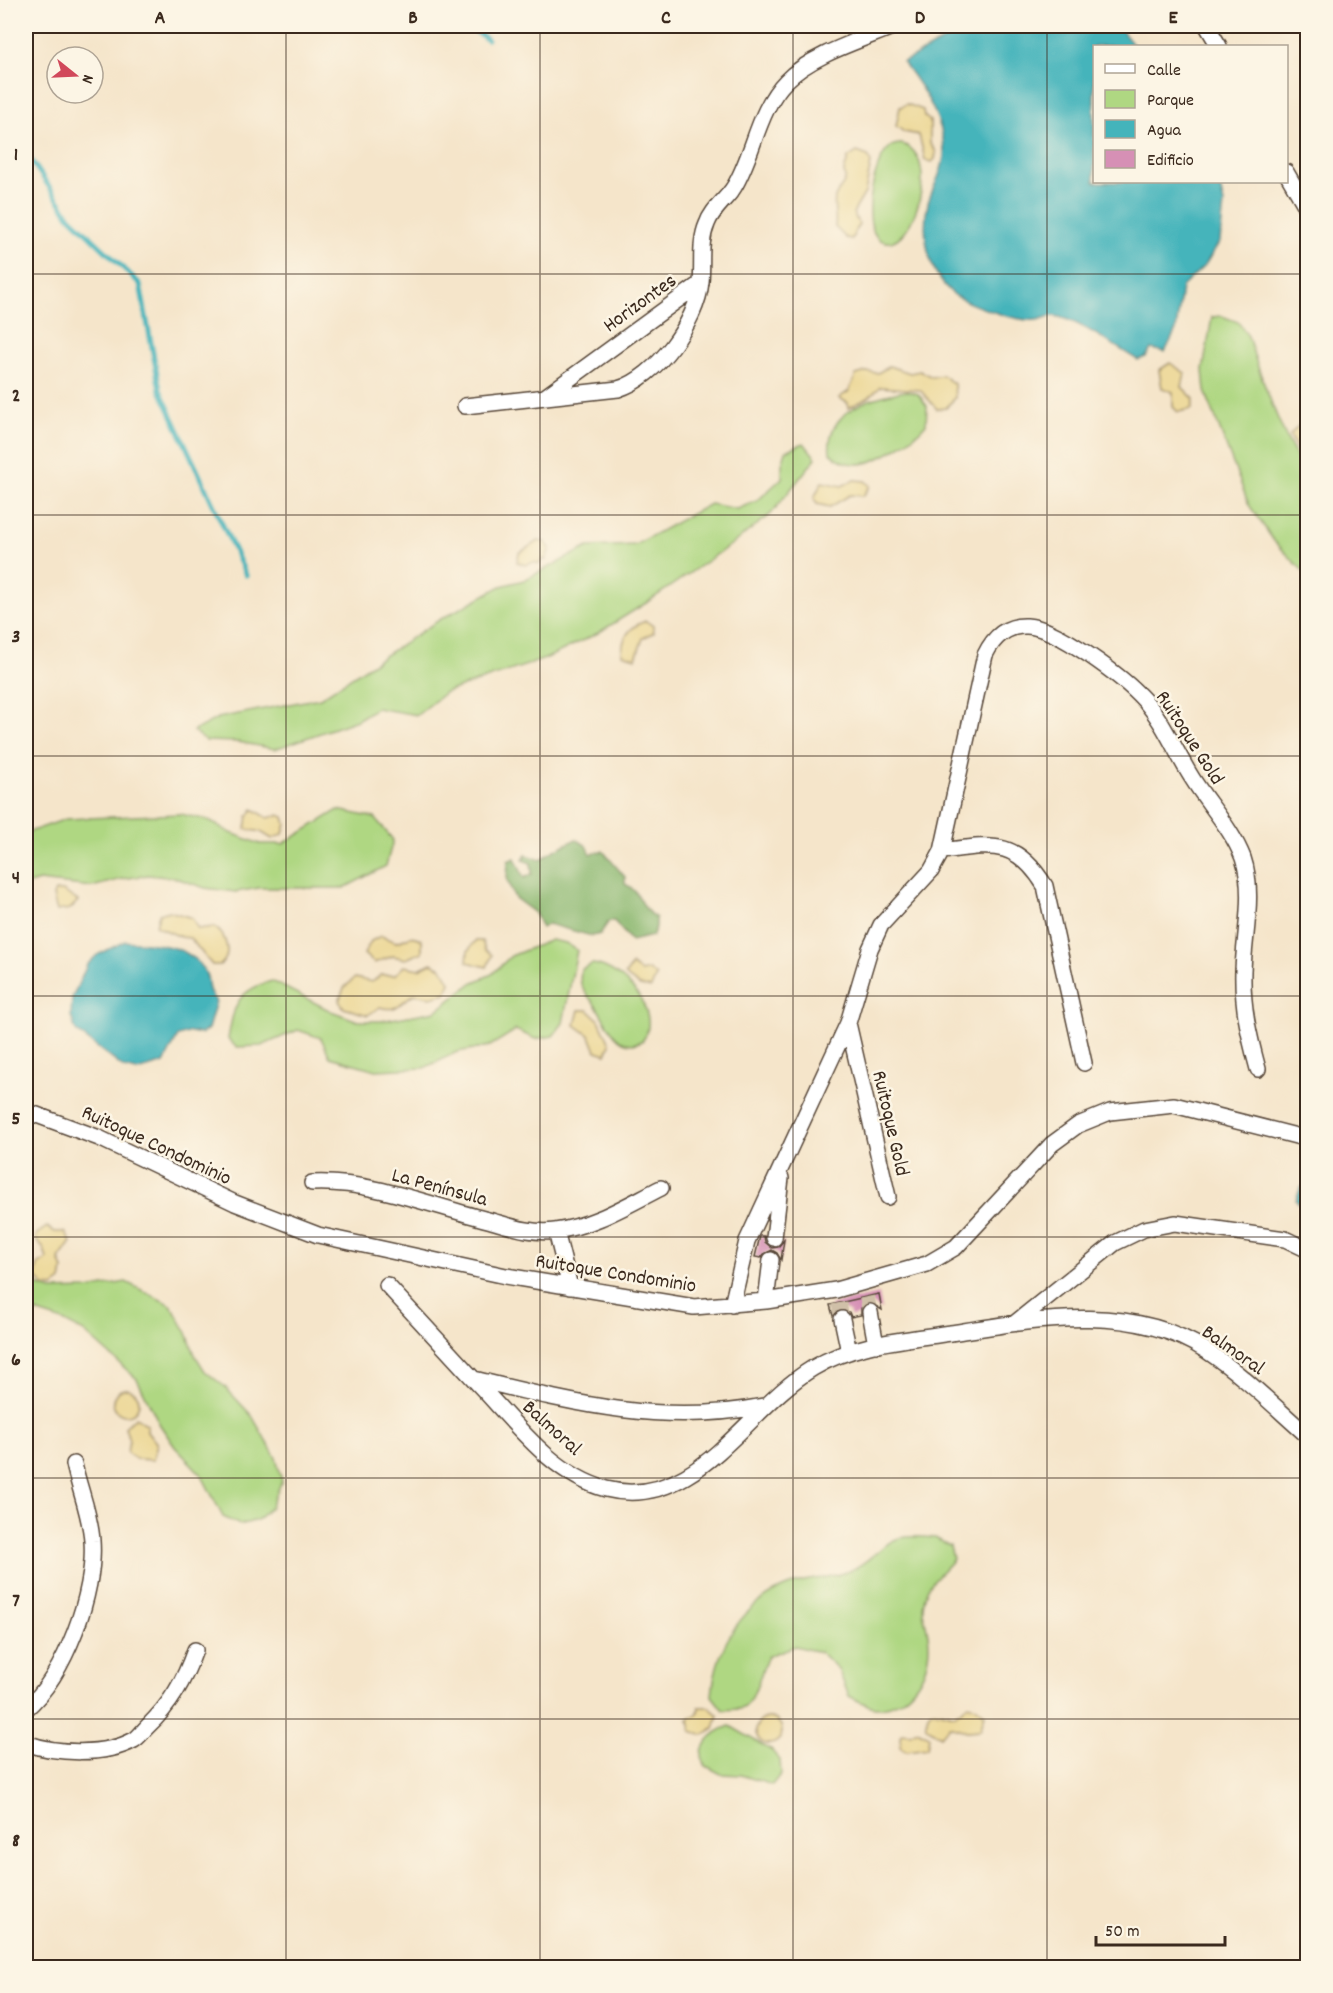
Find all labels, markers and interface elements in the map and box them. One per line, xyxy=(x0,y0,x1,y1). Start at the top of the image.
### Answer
text: A xyxy=(155,5,166,33)
text: B xyxy=(408,5,418,33)
text: C xyxy=(661,5,671,33)
text: D xyxy=(915,5,926,33)
text: E xyxy=(1168,5,1178,33)
north arrow xyxy=(45,45,105,105)
legend xyxy=(1093,45,1288,183)
text: Calle xyxy=(1147,59,1181,84)
text: N xyxy=(75,72,99,86)
text: Parque xyxy=(1147,89,1194,114)
text: Agua xyxy=(1147,119,1181,144)
text: 1 xyxy=(14,142,18,170)
text: Edificio xyxy=(1147,149,1194,174)
street label: Horizontes xyxy=(598,267,684,341)
text: 2 xyxy=(12,383,20,411)
text: 3 xyxy=(12,624,20,652)
street label: Ruitoque Gold xyxy=(1147,685,1230,792)
text: 4 xyxy=(12,865,20,893)
street label: Ruitoque Gold xyxy=(862,1068,916,1179)
street label: Ruitoque Condominio xyxy=(76,1099,236,1195)
text: 5 xyxy=(11,1106,21,1134)
street label: La Península xyxy=(388,1162,492,1216)
street label: Ruitoque Condominio xyxy=(533,1247,698,1302)
street label: Balmoral xyxy=(1195,1319,1270,1384)
text: 6 xyxy=(11,1347,21,1375)
street label: Balmoral xyxy=(514,1394,587,1464)
text: 7 xyxy=(12,1588,20,1616)
text: 8 xyxy=(12,1828,20,1856)
scale bar xyxy=(1096,1909,1225,1947)
text: 50 m xyxy=(1105,1920,1140,1945)

